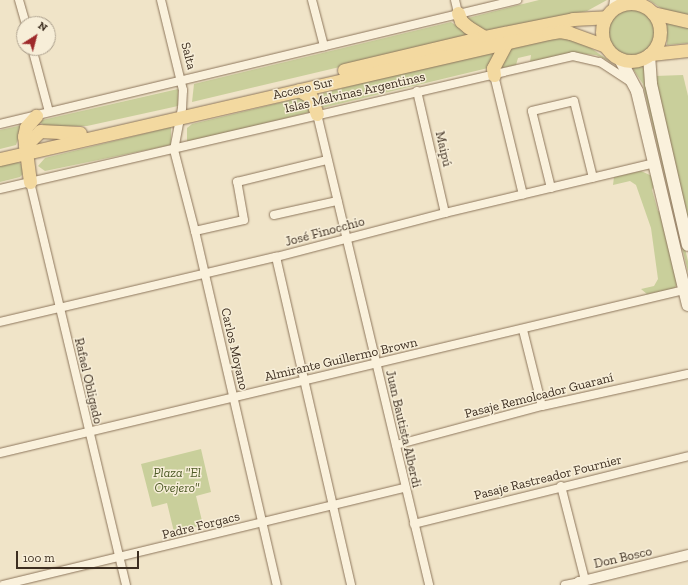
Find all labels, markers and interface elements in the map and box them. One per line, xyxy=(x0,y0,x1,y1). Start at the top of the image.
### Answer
north arrow xyxy=(16,16,56,56)
text: N xyxy=(36,19,50,34)
street label: Salta xyxy=(177,41,199,71)
street label: Islas Malvinas Argentinas xyxy=(283,69,427,117)
street label: Acceso Sur xyxy=(271,74,335,104)
street label: Maipú xyxy=(431,130,455,168)
street label: José Finocchio xyxy=(284,214,366,250)
street label: Carlos Moyano xyxy=(217,307,251,391)
street label: Almirante Guillermo Brown xyxy=(263,335,419,385)
street label: Rafael Obligado xyxy=(71,336,105,426)
street label: Juan Bautista Alberdi xyxy=(382,369,424,489)
street label: Pasaje Remolcador Guaraní xyxy=(463,370,615,422)
street label: Pasaje Rastreador Fournier xyxy=(472,452,624,504)
park label: Plaza "El Ovejero" xyxy=(153,466,201,497)
street label: Padre Forgacs xyxy=(161,509,241,543)
scale bar xyxy=(18,543,141,569)
street label: Don Bosco xyxy=(592,544,654,572)
text: 100 m xyxy=(23,551,55,565)

